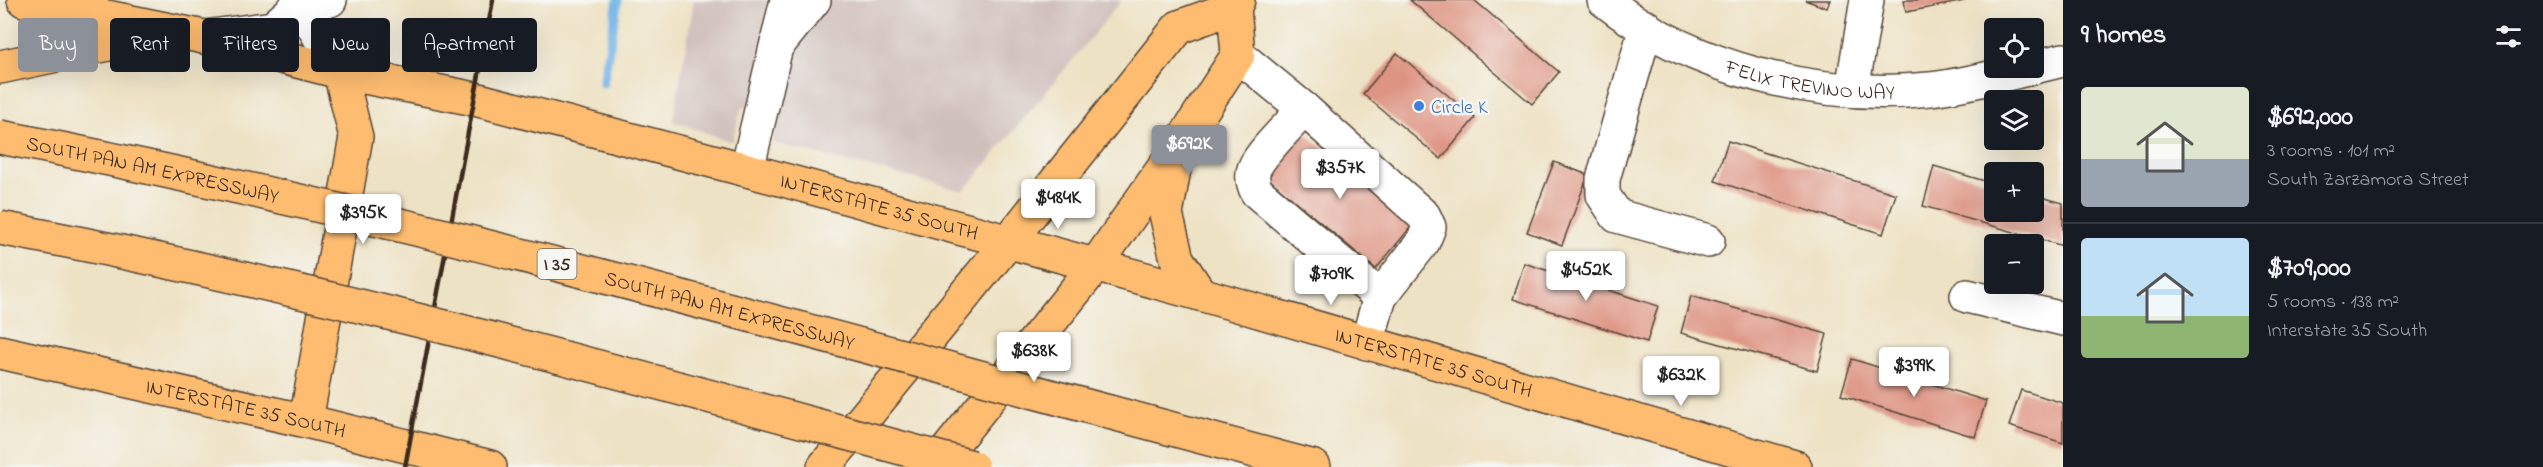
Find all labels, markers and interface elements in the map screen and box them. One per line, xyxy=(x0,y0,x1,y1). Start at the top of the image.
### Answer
text: 9 homes xyxy=(2081,17,2166,55)
chip: Buy xyxy=(18,18,98,72)
chip: Rent xyxy=(110,18,190,72)
chip: Filters xyxy=(202,18,299,72)
chip: New xyxy=(311,18,390,72)
chip: Apartment xyxy=(402,18,537,72)
map controls xyxy=(1984,18,2044,294)
button: locate xyxy=(1984,18,2044,78)
icon: filters xyxy=(2492,20,2525,53)
street label: FELIX TREVINO WAY xyxy=(1720,54,1895,109)
button: layers xyxy=(1984,90,2044,150)
place label: Circle K xyxy=(1431,94,1488,123)
marker: Circle K xyxy=(1412,99,1426,113)
text: $692,000 xyxy=(2267,99,2353,137)
icon: home xyxy=(2129,111,2201,183)
pin: $692K xyxy=(1147,125,1231,176)
street label: SOUTH PAN AM EXPRESSWAY xyxy=(24,130,281,213)
text: $692K xyxy=(1166,130,1212,159)
text: 3 rooms · 101 m² xyxy=(2267,137,2395,166)
pin: $357K xyxy=(1298,149,1382,200)
text: $357K xyxy=(1315,154,1365,183)
button: + xyxy=(1984,162,2044,222)
text: South Zarzamora Street xyxy=(2267,166,2469,195)
street label: INTERSTATE 35 SOUTH xyxy=(776,168,981,250)
pin: $484K xyxy=(1016,179,1100,230)
text: $484K xyxy=(1035,184,1081,213)
pin: $395K xyxy=(321,194,405,245)
text: $395K xyxy=(339,199,387,228)
button: − xyxy=(1984,234,2044,294)
road number: I 35 xyxy=(538,249,576,279)
text: $709,000 xyxy=(2267,250,2351,288)
pin: $452K xyxy=(1544,251,1628,302)
pin: $709K xyxy=(1289,255,1373,306)
text: $452K xyxy=(1560,256,1612,285)
text: $709K xyxy=(1309,260,1353,289)
icon: home xyxy=(2129,262,2201,334)
street label: SOUTH PAN AM EXPRESSWAY xyxy=(601,265,857,359)
text: 5 rooms · 138 m² xyxy=(2267,288,2399,317)
text: Interstate 35 South xyxy=(2267,317,2427,346)
street label: INTERSTATE 35 SOUTH xyxy=(1331,322,1535,407)
pin: $638K xyxy=(992,332,1076,383)
text: $638K xyxy=(1011,337,1057,366)
pin: $399K xyxy=(1872,347,1956,398)
text: $399K xyxy=(1893,352,1935,381)
pin: $632K xyxy=(1639,356,1723,407)
text: $632K xyxy=(1657,361,1705,390)
street label: INTERSTATE 35 SOUTH xyxy=(142,373,348,447)

